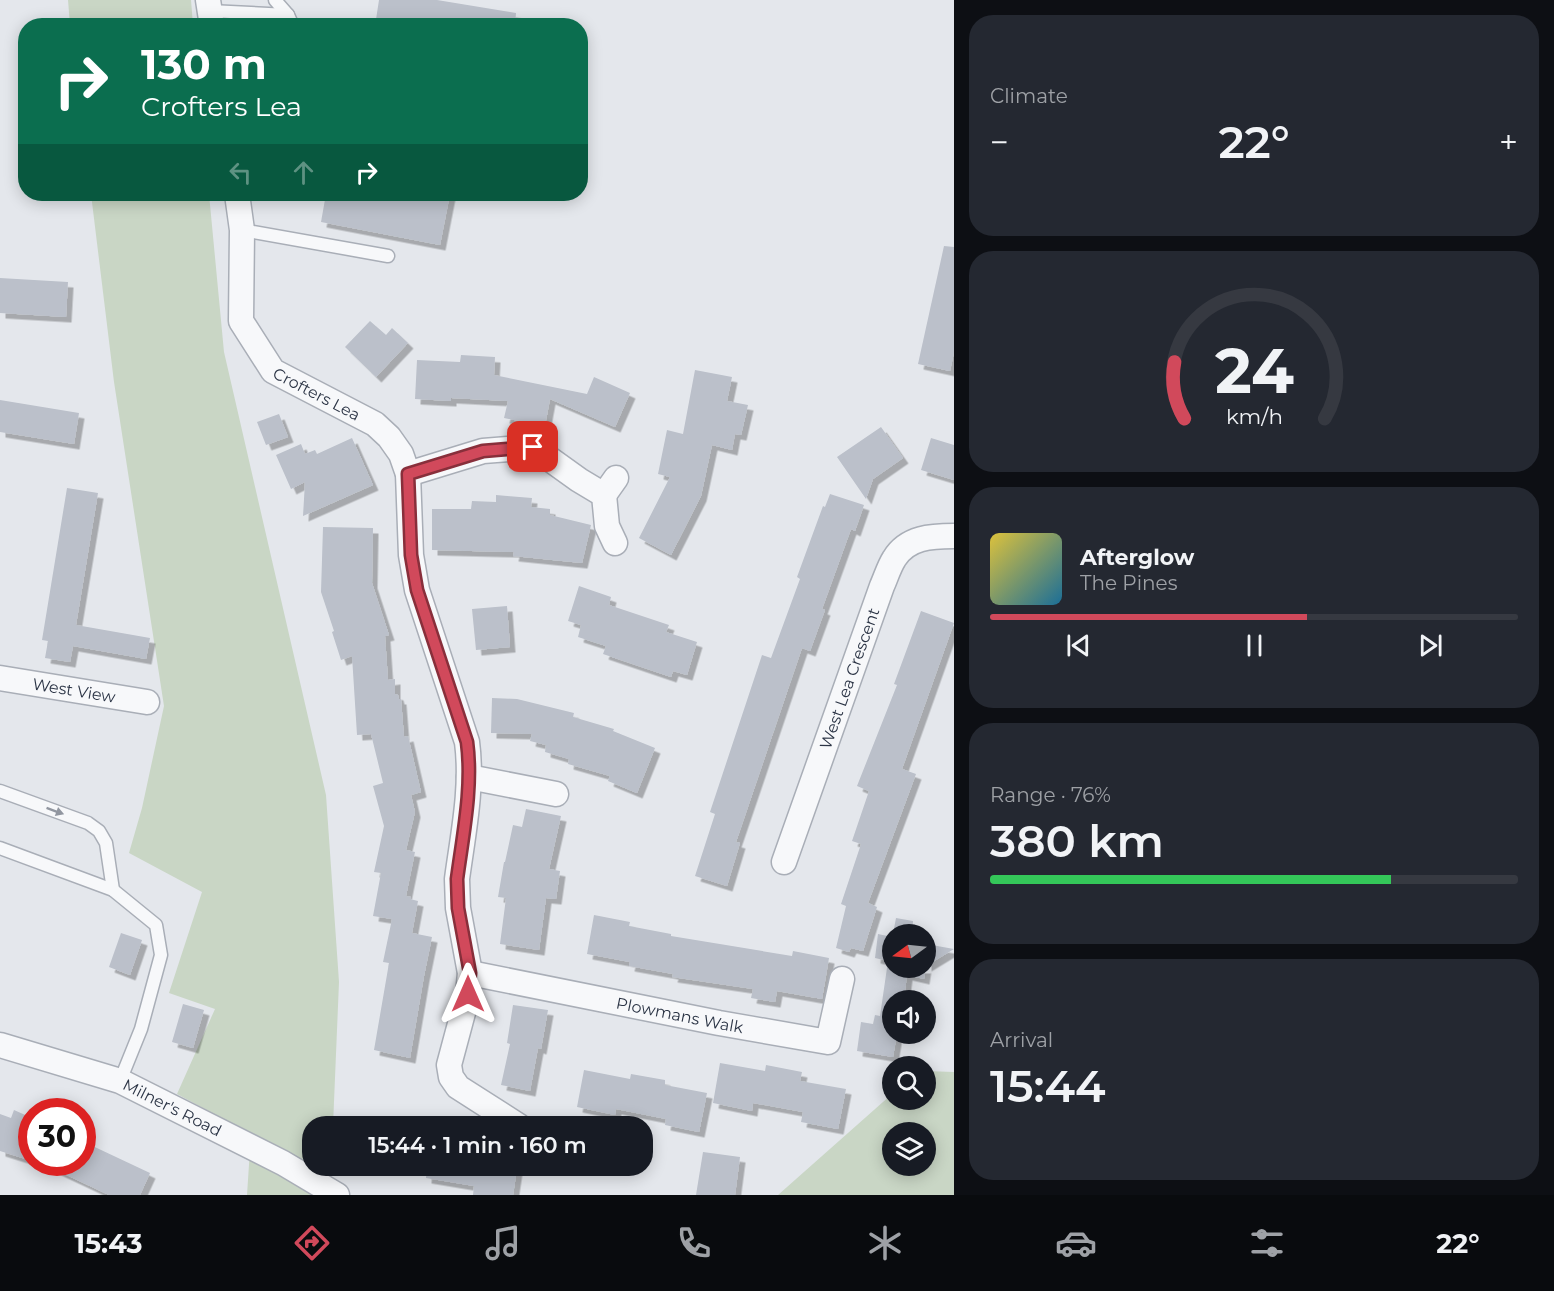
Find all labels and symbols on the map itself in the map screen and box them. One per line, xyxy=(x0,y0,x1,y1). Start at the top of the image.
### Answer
street label: Crofters Lea xyxy=(270,364,363,425)
pin xyxy=(507,421,558,472)
street label: West Lea Crescent xyxy=(816,605,884,752)
street label: West View xyxy=(31,674,117,707)
one-way arrow xyxy=(46,806,64,816)
north arrow xyxy=(882,924,936,978)
position arrow xyxy=(436,962,500,1026)
street label: Plowmans Walk xyxy=(614,994,745,1037)
street label: Milner's Road xyxy=(120,1075,225,1141)
speed limit sign: 30 xyxy=(18,1098,96,1176)

